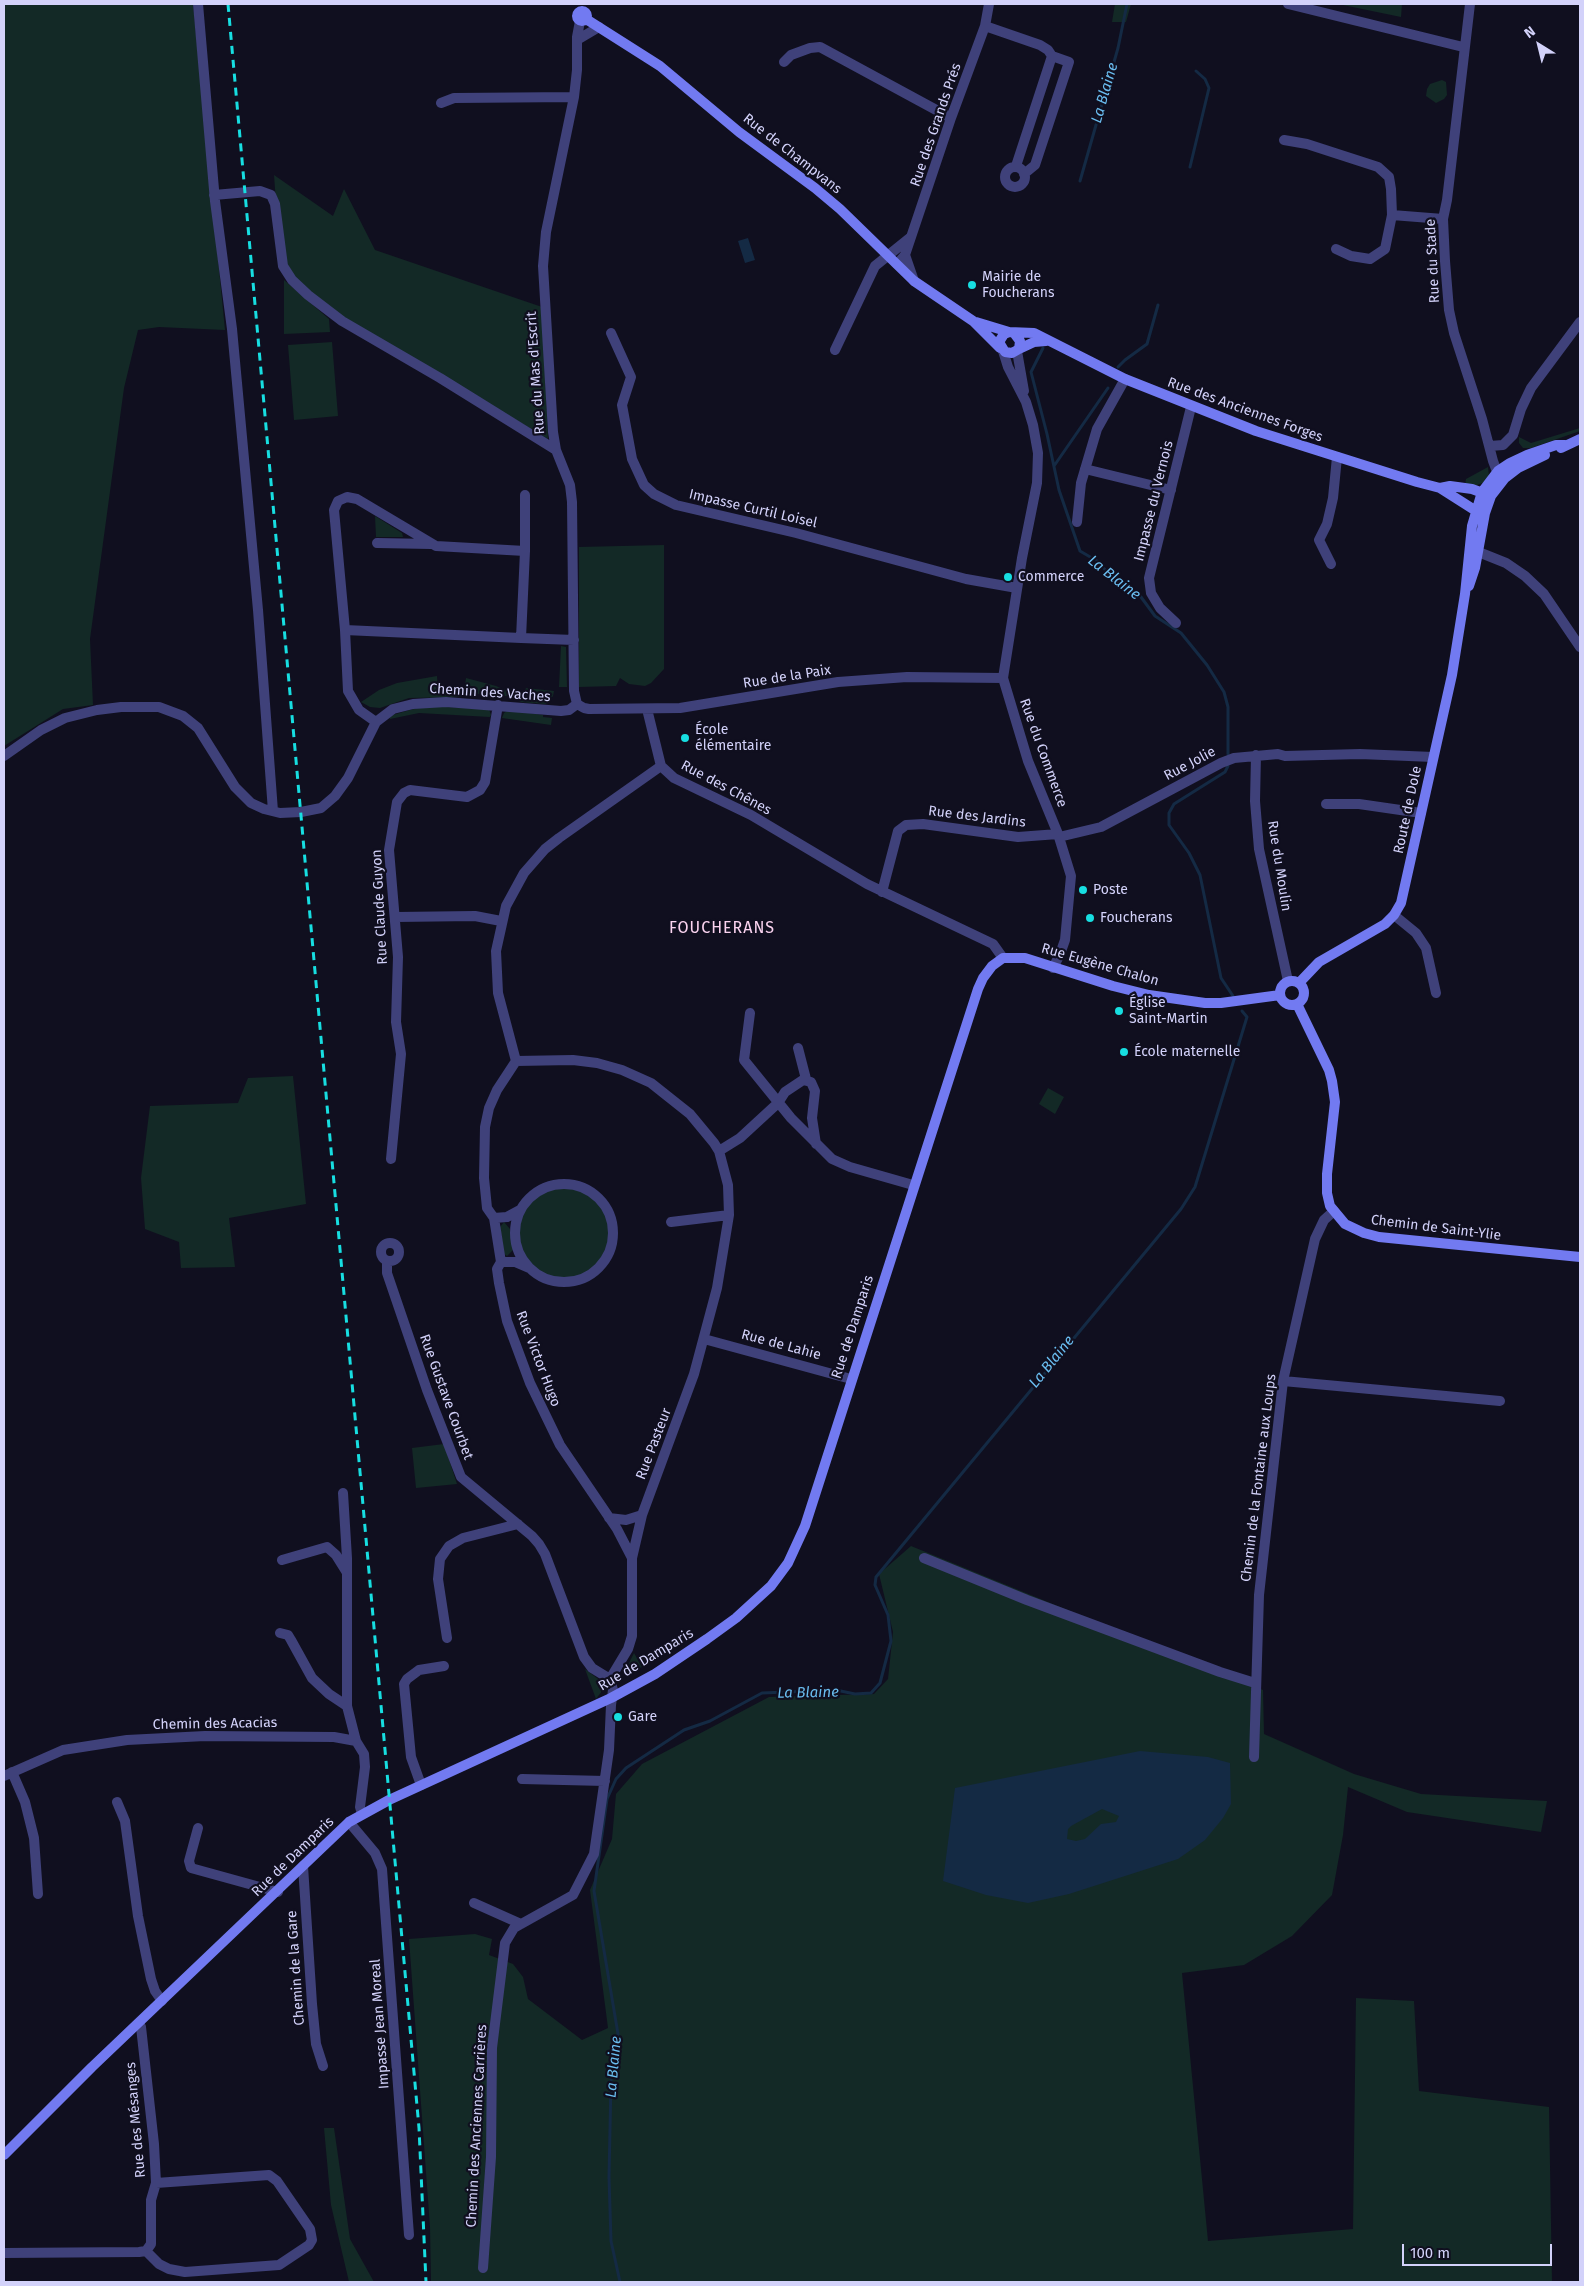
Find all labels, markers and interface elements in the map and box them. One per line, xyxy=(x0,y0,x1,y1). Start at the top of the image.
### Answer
north arrow xyxy=(1514,20,1564,70)
text: N xyxy=(1521,23,1539,42)
street label: Rue des Grands Prés xyxy=(907,61,965,189)
water label: La Blaine xyxy=(1088,61,1122,125)
street label: Rue de Champvans xyxy=(739,110,845,198)
street label: Rue du Stade xyxy=(1422,218,1444,304)
place label: Mairie de Foucherans xyxy=(982,269,1055,302)
marker: Mairie de Foucherans xyxy=(966,279,978,291)
street label: Rue du Mas d'Escrit xyxy=(523,311,549,435)
street label: Rue des Anciennes Forges xyxy=(1165,374,1325,446)
street label: Impasse du Vernois xyxy=(1131,439,1177,563)
street label: Impasse Curtil Loisel xyxy=(687,486,819,532)
water label: La Blaine xyxy=(1084,552,1144,604)
place label: Commerce xyxy=(1018,569,1084,585)
marker: Commerce xyxy=(1002,571,1014,583)
street label: Rue de la Paix xyxy=(742,662,832,692)
street label: Chemin des Vaches xyxy=(429,680,551,706)
street label: Rue du Commerce xyxy=(1016,696,1070,810)
place label: École élémentaire xyxy=(695,722,771,754)
marker: École élémentaire xyxy=(679,732,691,744)
street label: Rue Jolie xyxy=(1161,743,1219,785)
street label: Rue des Chênes xyxy=(678,757,774,819)
street label: Route de Dole xyxy=(1390,765,1426,855)
street label: Rue des Jardins xyxy=(927,803,1027,831)
street label: Rue du Moulin xyxy=(1264,819,1294,913)
street label: Rue Claude Guyon xyxy=(369,849,391,965)
place label: Poste xyxy=(1093,882,1128,898)
marker: Poste xyxy=(1077,884,1089,896)
place label: Foucherans xyxy=(1100,910,1173,926)
marker: Foucherans xyxy=(1084,912,1096,924)
district label: FOUCHERANS xyxy=(668,919,776,939)
street label: Rue Eugène Chalon xyxy=(1039,940,1161,990)
place label: Église Saint-Martin xyxy=(1129,995,1208,1028)
marker: Église Saint-Martin xyxy=(1113,1005,1125,1017)
place label: École maternelle xyxy=(1134,1044,1240,1060)
marker: École maternelle xyxy=(1118,1046,1130,1058)
street label: Chemin de Saint-Ylie xyxy=(1370,1212,1502,1244)
street label: Rue de Damparis xyxy=(828,1273,878,1381)
street label: Rue Victor Hugo xyxy=(512,1309,564,1409)
street label: Rue de Lahie xyxy=(739,1326,823,1364)
street label: Rue Gustave Courbet xyxy=(415,1332,477,1462)
water label: La Blaine xyxy=(1026,1332,1078,1392)
street label: Chemin de la Fontaine aux Loups xyxy=(1238,1373,1280,1583)
street label: Rue Pasteur xyxy=(633,1406,675,1482)
street label: Rue de Damparis xyxy=(595,1625,697,1695)
water label: La Blaine xyxy=(777,1683,839,1703)
place label: Gare xyxy=(628,1709,657,1725)
marker: Gare xyxy=(612,1711,624,1723)
street label: Chemin des Acacias xyxy=(153,1715,277,1733)
street label: Rue de Damparis xyxy=(248,1814,338,1900)
street label: Chemin de la Gare xyxy=(284,1910,308,2026)
street label: Impasse Jean Moreal xyxy=(367,1958,393,2090)
street label: Chemin des Anciennes Carrières xyxy=(463,2024,491,2228)
water label: La Blaine xyxy=(602,2035,626,2099)
street label: Rue des Mésanges xyxy=(123,2061,149,2179)
scale bar xyxy=(1404,2234,1554,2266)
text: 100 m xyxy=(1410,2244,1450,2262)

